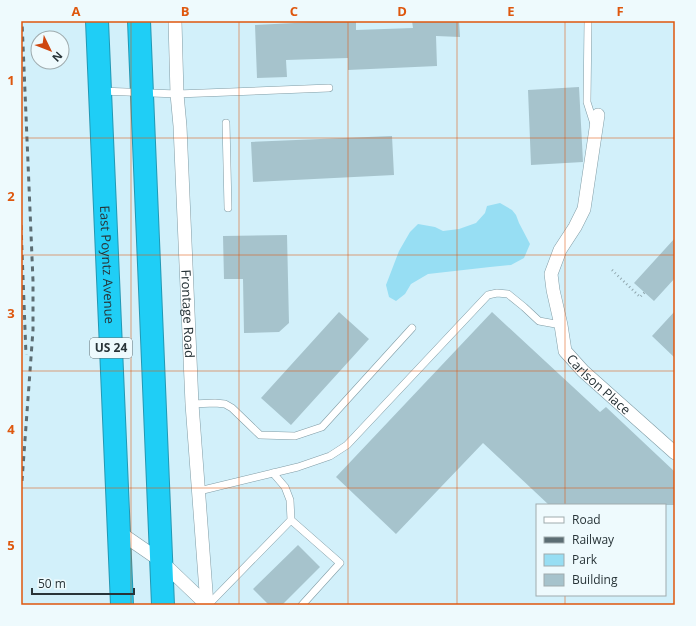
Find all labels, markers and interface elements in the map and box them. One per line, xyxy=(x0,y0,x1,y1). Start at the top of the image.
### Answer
text: A xyxy=(72,2,81,20)
text: B xyxy=(181,2,190,20)
text: C xyxy=(290,2,298,20)
text: D xyxy=(397,2,407,20)
text: E xyxy=(507,2,515,20)
text: F xyxy=(616,2,624,20)
north arrow xyxy=(30,30,70,70)
text: N xyxy=(49,49,66,66)
text: 1 xyxy=(7,71,15,89)
text: 2 xyxy=(7,187,15,205)
street label: East Poyntz Avenue xyxy=(96,205,119,324)
street label: Frontage Road xyxy=(177,269,199,358)
text: 3 xyxy=(7,304,15,322)
road number: US 24 xyxy=(90,338,132,358)
street label: Carlson Place xyxy=(563,350,635,418)
text: 4 xyxy=(7,420,15,438)
legend xyxy=(536,504,666,596)
text: Road xyxy=(572,511,601,528)
text: Railway xyxy=(572,531,615,548)
text: 5 xyxy=(7,536,15,554)
text: Park xyxy=(572,551,598,568)
scale bar xyxy=(32,570,134,596)
text: Building xyxy=(572,571,618,588)
text: 50 m xyxy=(38,575,66,592)

